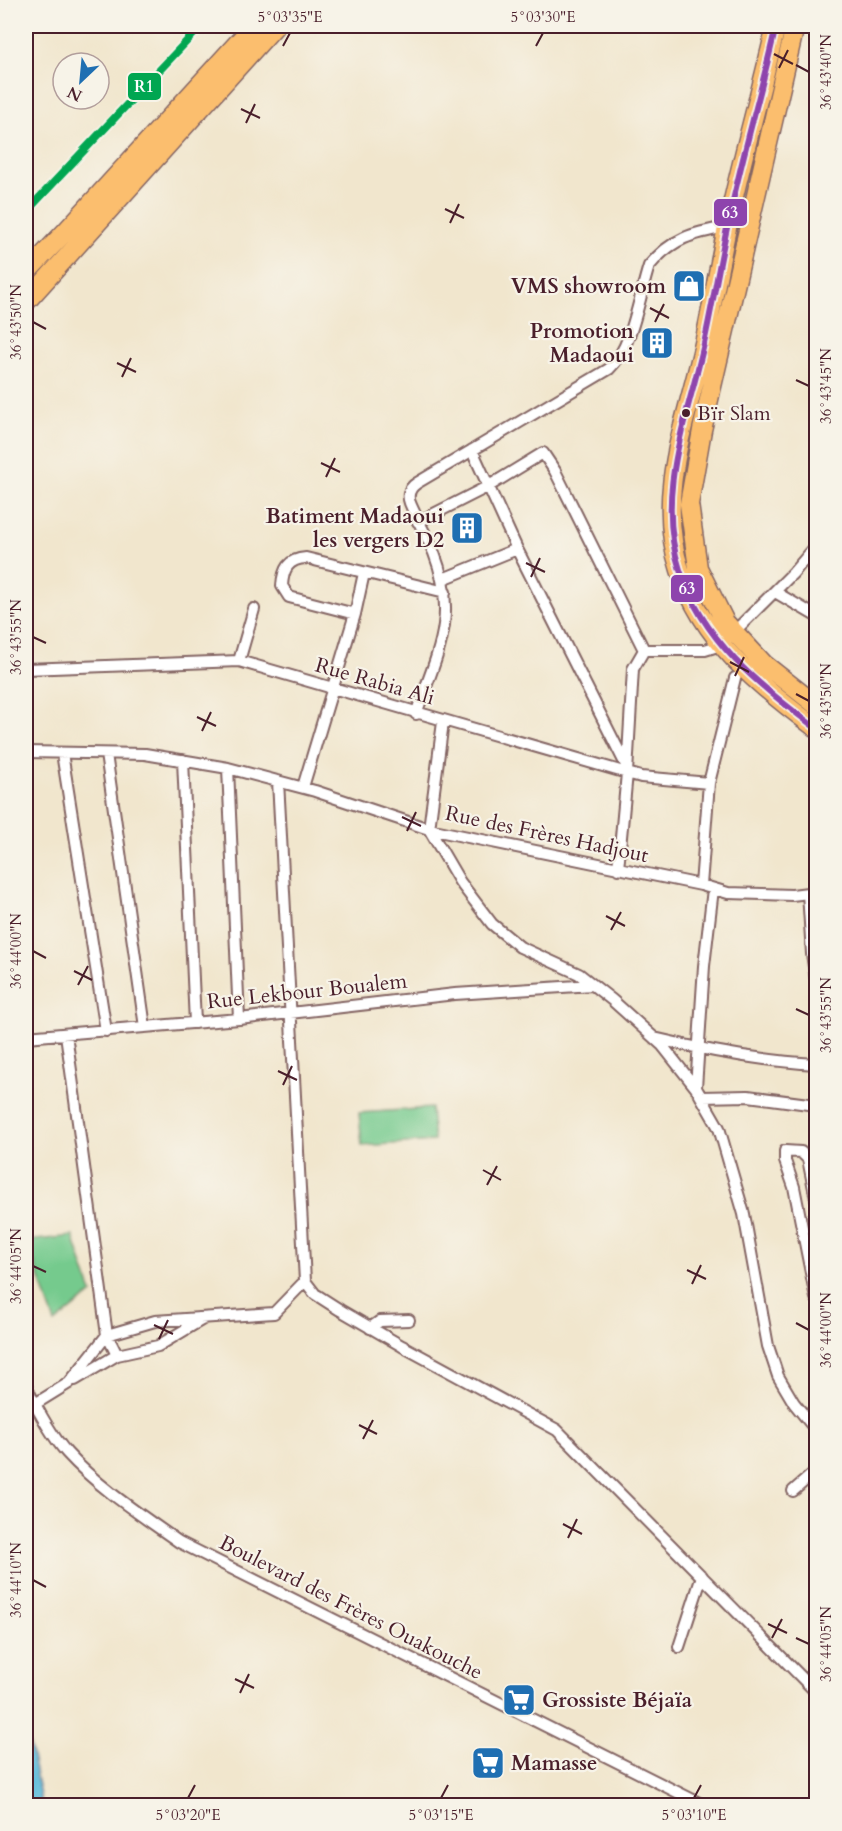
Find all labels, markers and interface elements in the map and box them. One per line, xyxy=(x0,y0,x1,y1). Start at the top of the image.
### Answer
text: 5°03'35"E xyxy=(258,7,322,27)
text: 5°03'30"E xyxy=(511,7,575,27)
text: 36°43'40"N xyxy=(816,34,836,110)
north arrow xyxy=(51,51,111,111)
line badge: R1 xyxy=(127,72,162,101)
text: R1 xyxy=(134,76,154,98)
text: N xyxy=(64,81,86,107)
line badge: 63 xyxy=(713,198,748,227)
text: 63 xyxy=(722,202,738,224)
shop icon: VMS showroom xyxy=(671,268,707,304)
place label: VMS showroom xyxy=(511,272,667,301)
text: 36°43'50"N xyxy=(6,284,26,360)
place label: Promotion Madaoui xyxy=(530,317,635,370)
building icon: Promotion Madaoui xyxy=(639,325,675,361)
text: 36°43'45"N xyxy=(816,348,836,424)
place label: Bïr Slam xyxy=(697,400,771,427)
marker: Bïr Slam xyxy=(680,407,692,419)
place label: Batiment Madaoui les vergers D2 xyxy=(266,502,444,555)
building icon: Batiment Madaoui les vergers D2 xyxy=(449,510,485,546)
line badge: 63 xyxy=(670,574,704,603)
text: 63 xyxy=(679,578,695,600)
text: 36°43'55"N xyxy=(6,599,26,675)
street label: Rue Rabia Ali xyxy=(312,651,438,712)
text: 36°43'50"N xyxy=(816,663,836,739)
street label: Rue des Frères Hadjout xyxy=(443,799,651,870)
text: 36°44'00"N xyxy=(6,913,26,989)
street label: Rue Lekbour Boualem xyxy=(206,967,409,1016)
text: 36°43'55"N xyxy=(816,977,836,1053)
text: 36°44'05"N xyxy=(6,1228,26,1304)
text: 36°44'00"N xyxy=(816,1292,836,1368)
street label: Boulevard des Frères Ouakouche xyxy=(214,1528,487,1687)
text: 36°44'10"N xyxy=(6,1542,26,1618)
text: 36°44'05"N xyxy=(816,1606,836,1682)
supermarket icon: Grossiste Béjaïa xyxy=(501,1682,537,1718)
place label: Grossiste Béjaïa xyxy=(542,1686,693,1715)
supermarket icon: Mamasse xyxy=(470,1745,506,1781)
place label: Mamasse xyxy=(511,1749,598,1778)
text: 5°03'20"E xyxy=(156,1805,220,1825)
text: 5°03'15"E xyxy=(409,1805,473,1825)
text: 5°03'10"E xyxy=(662,1805,726,1825)

